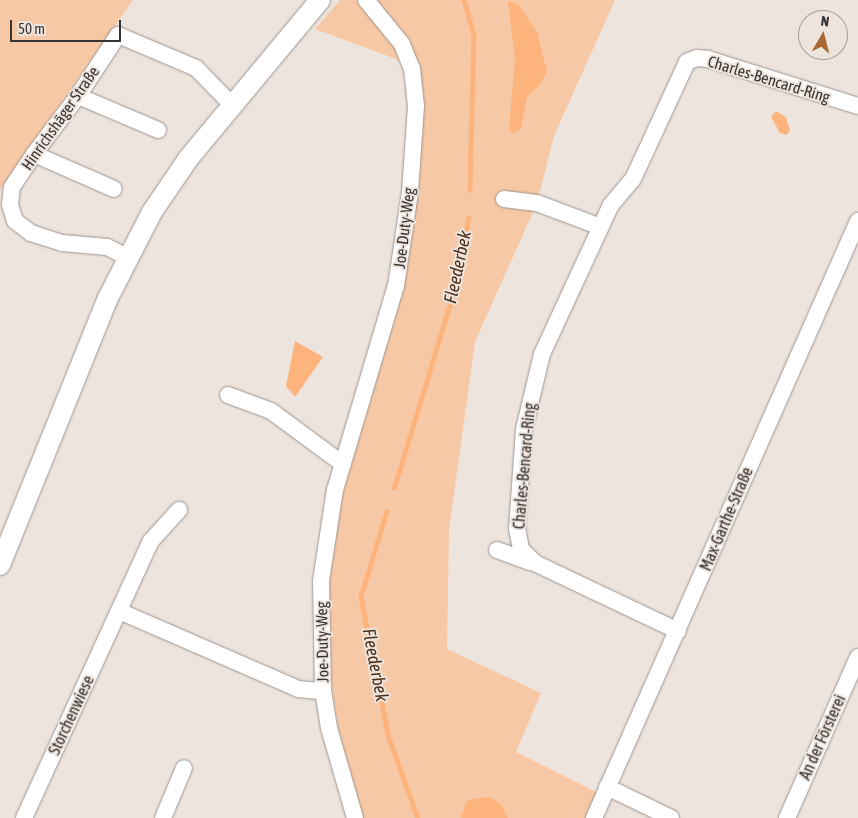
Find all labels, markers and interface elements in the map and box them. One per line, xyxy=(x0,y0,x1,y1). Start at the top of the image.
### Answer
scale bar xyxy=(12,10,124,42)
north arrow xyxy=(798,10,848,60)
text: N xyxy=(820,13,830,30)
text: 50 m xyxy=(18,20,45,37)
street label: Charles-Bencard-Ring xyxy=(706,51,832,107)
street label: Hinrichshäger Straße xyxy=(17,62,103,174)
street label: Joe-Duty-Weg xyxy=(390,187,418,269)
water label: Fleederbek xyxy=(440,229,476,305)
street label: Charles-Bencard-Ring xyxy=(509,402,539,530)
street label: Max-Garthe-Straße xyxy=(696,464,756,574)
street label: Joe-Duty-Weg xyxy=(312,601,332,683)
water label: Fleederbek xyxy=(357,627,393,703)
street label: Storchenwiese xyxy=(44,672,98,758)
street label: An der Försterei xyxy=(795,692,849,782)

